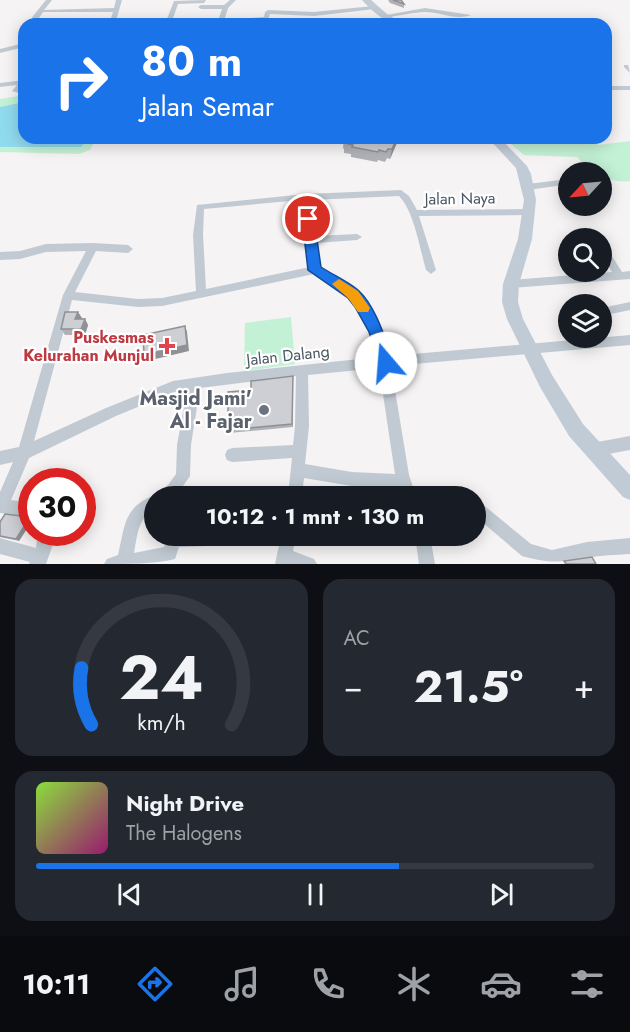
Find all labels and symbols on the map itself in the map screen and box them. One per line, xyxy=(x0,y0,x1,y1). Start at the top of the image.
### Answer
north arrow xyxy=(558,162,612,216)
street label: Jalan Naya xyxy=(422,186,496,211)
pin xyxy=(282,193,333,244)
place label: Puskesmas Kelurahan Munjul xyxy=(23,326,154,367)
position arrow xyxy=(354,331,418,395)
marker: Puskesmas Kelurahan Munjul xyxy=(158,337,176,355)
street label: Jalan Dalang xyxy=(243,340,331,372)
place label: Masjid Jami' Al - Fajar xyxy=(140,384,253,436)
marker: Masjid Jami' Al - Fajar xyxy=(257,403,271,417)
speed limit sign: 30 xyxy=(18,468,96,546)

